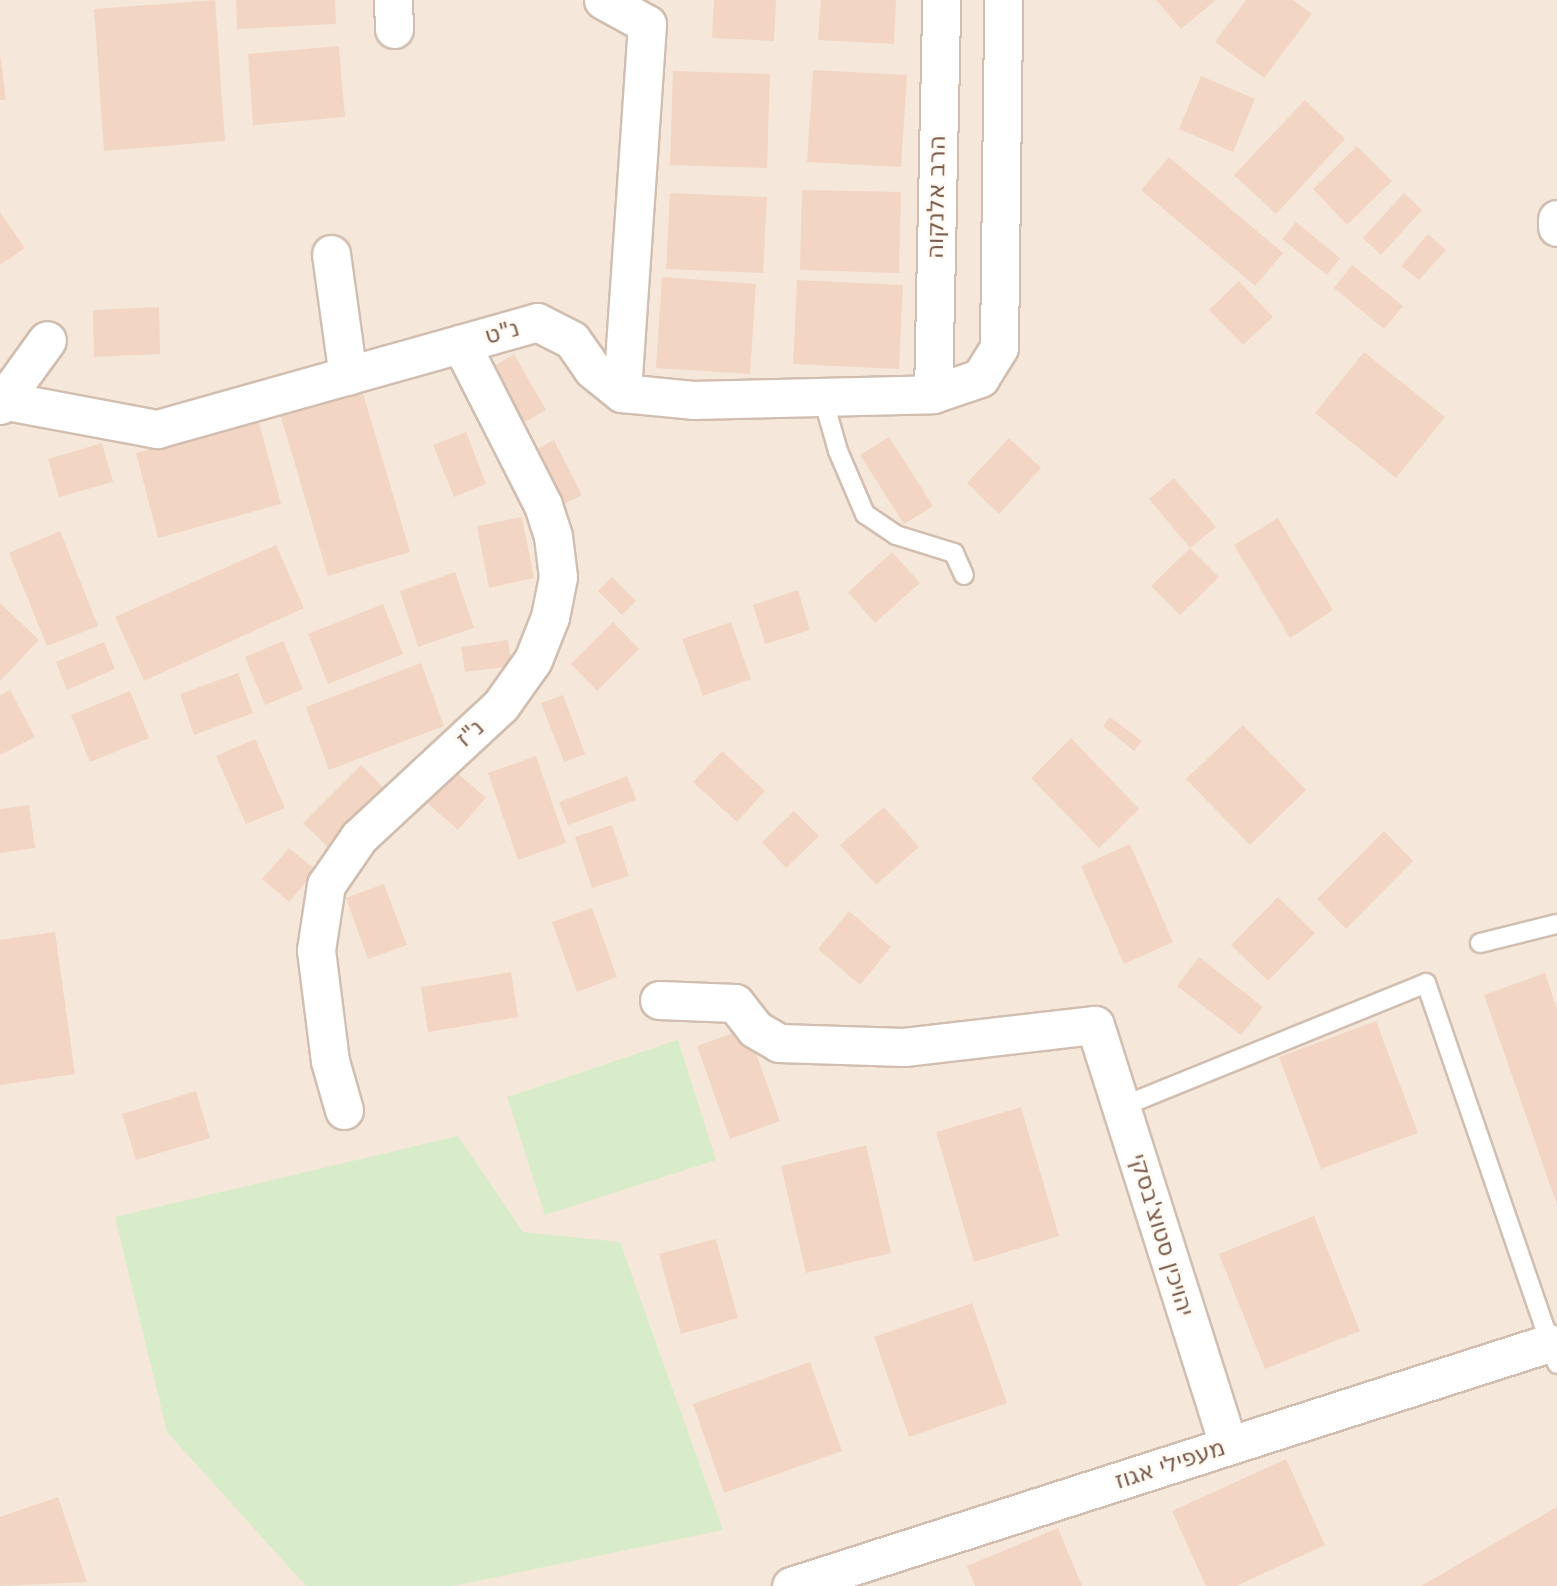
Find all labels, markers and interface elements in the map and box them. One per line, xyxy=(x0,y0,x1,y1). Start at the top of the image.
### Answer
street label: הרב אלנקוה xyxy=(921,135,951,259)
street label: נ"ט xyxy=(482,314,522,350)
street label: נ"ז xyxy=(450,713,490,753)
street label: יהויכין סטוצ'בסקי xyxy=(1124,1151,1200,1319)
street label: מעפילי אגוז xyxy=(1111,1433,1229,1495)

